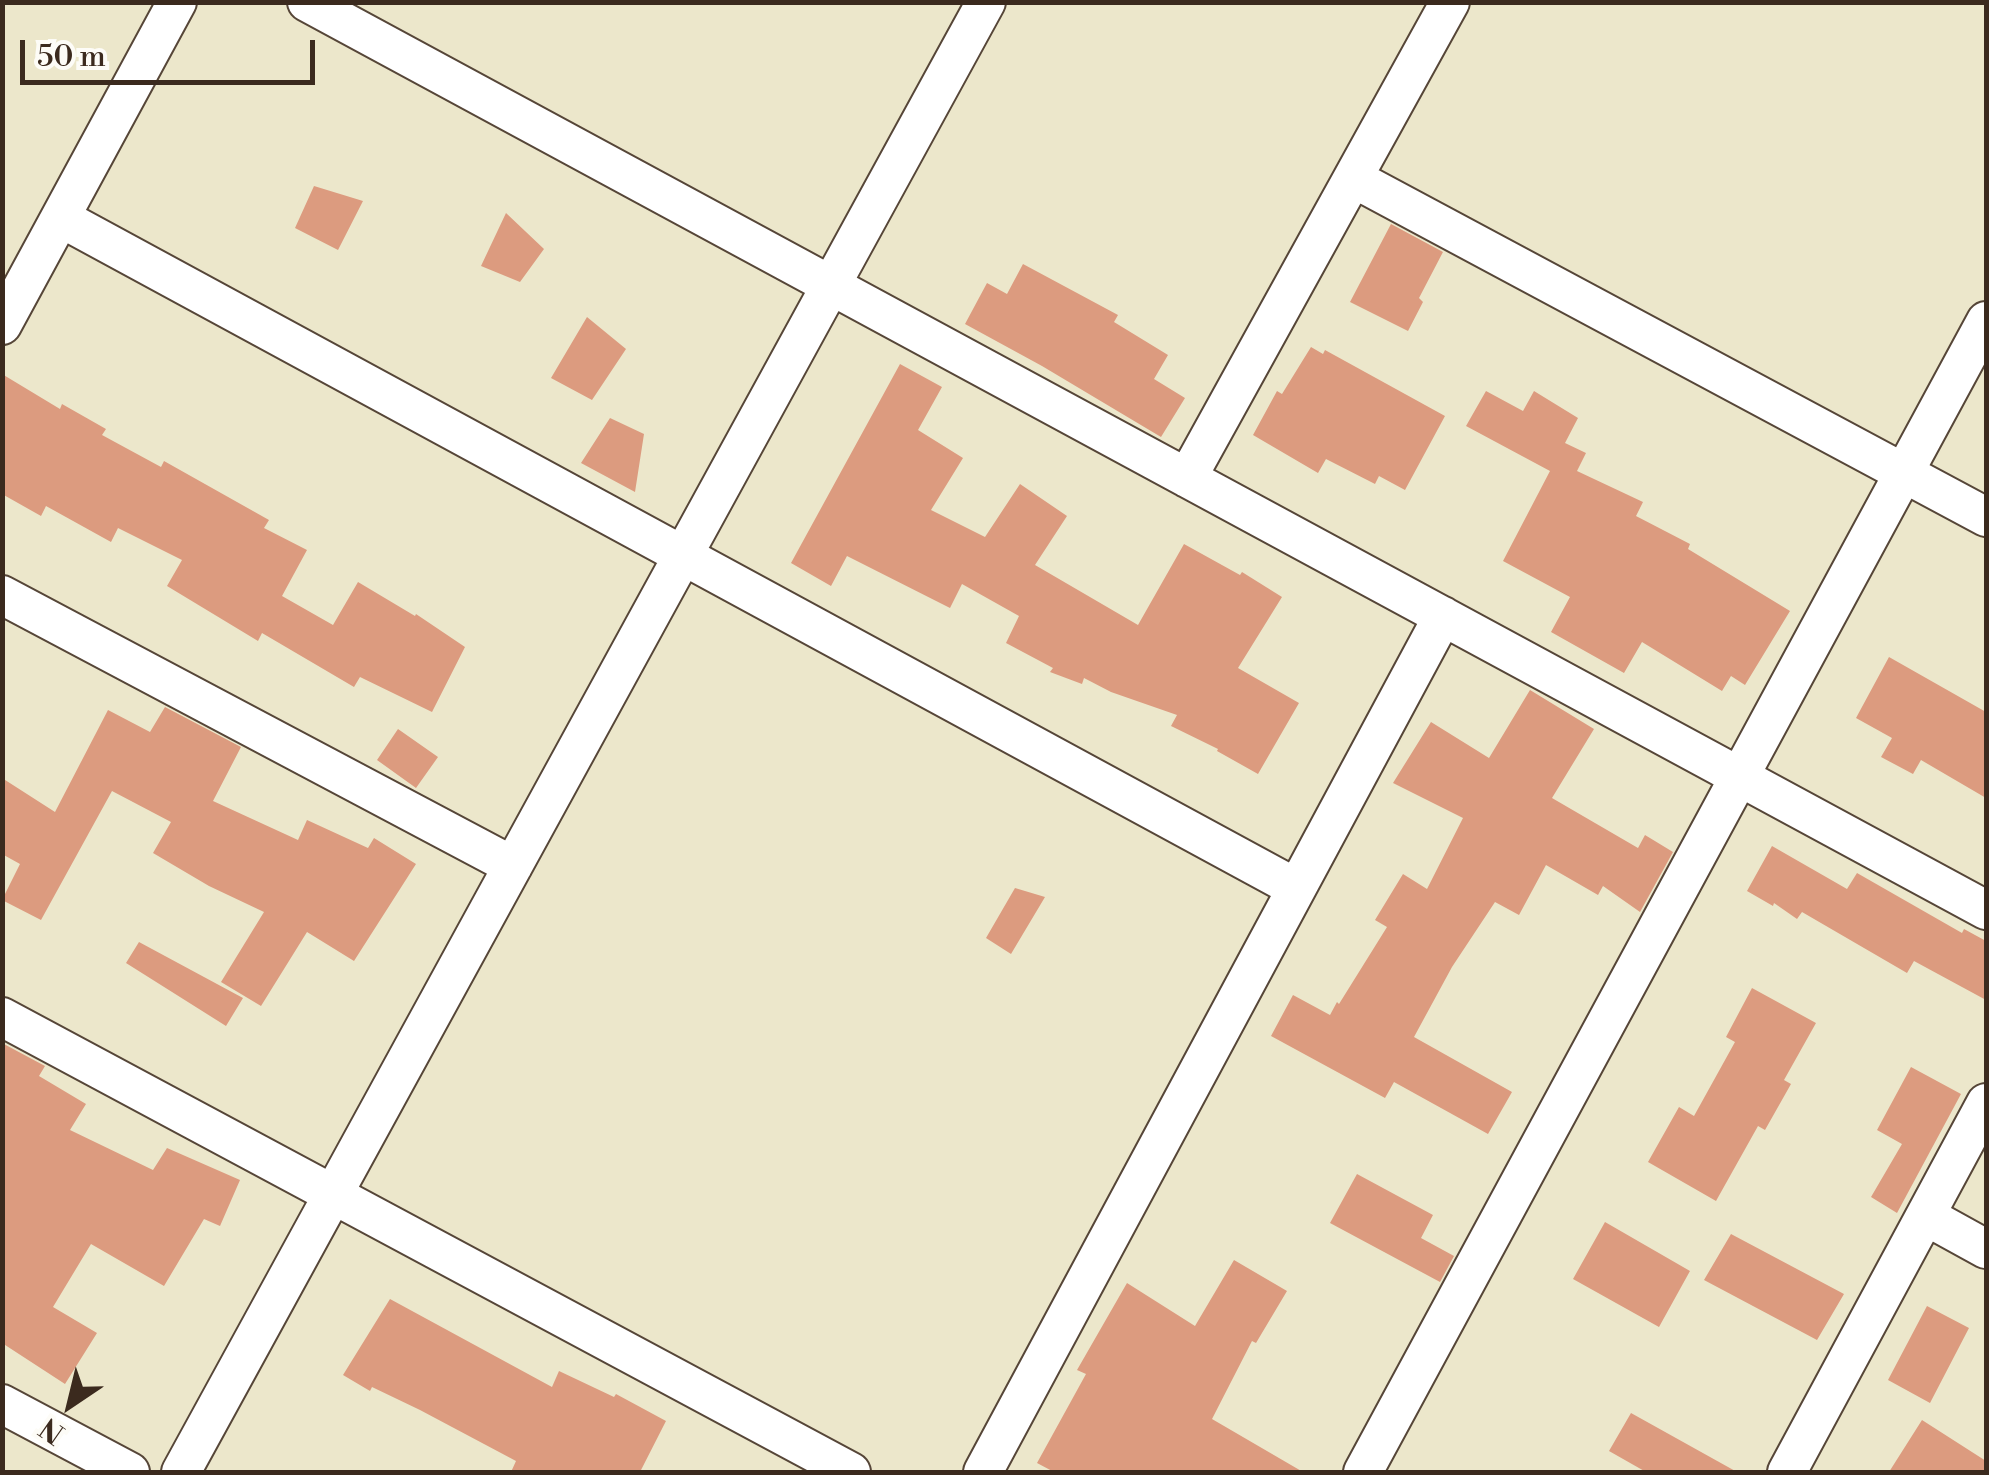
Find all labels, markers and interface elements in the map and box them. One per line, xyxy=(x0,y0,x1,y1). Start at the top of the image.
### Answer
scale bar xyxy=(25,20,320,82)
text: 50 m xyxy=(37,38,106,76)
north arrow xyxy=(20,1355,120,1455)
text: N xyxy=(33,1409,72,1451)

